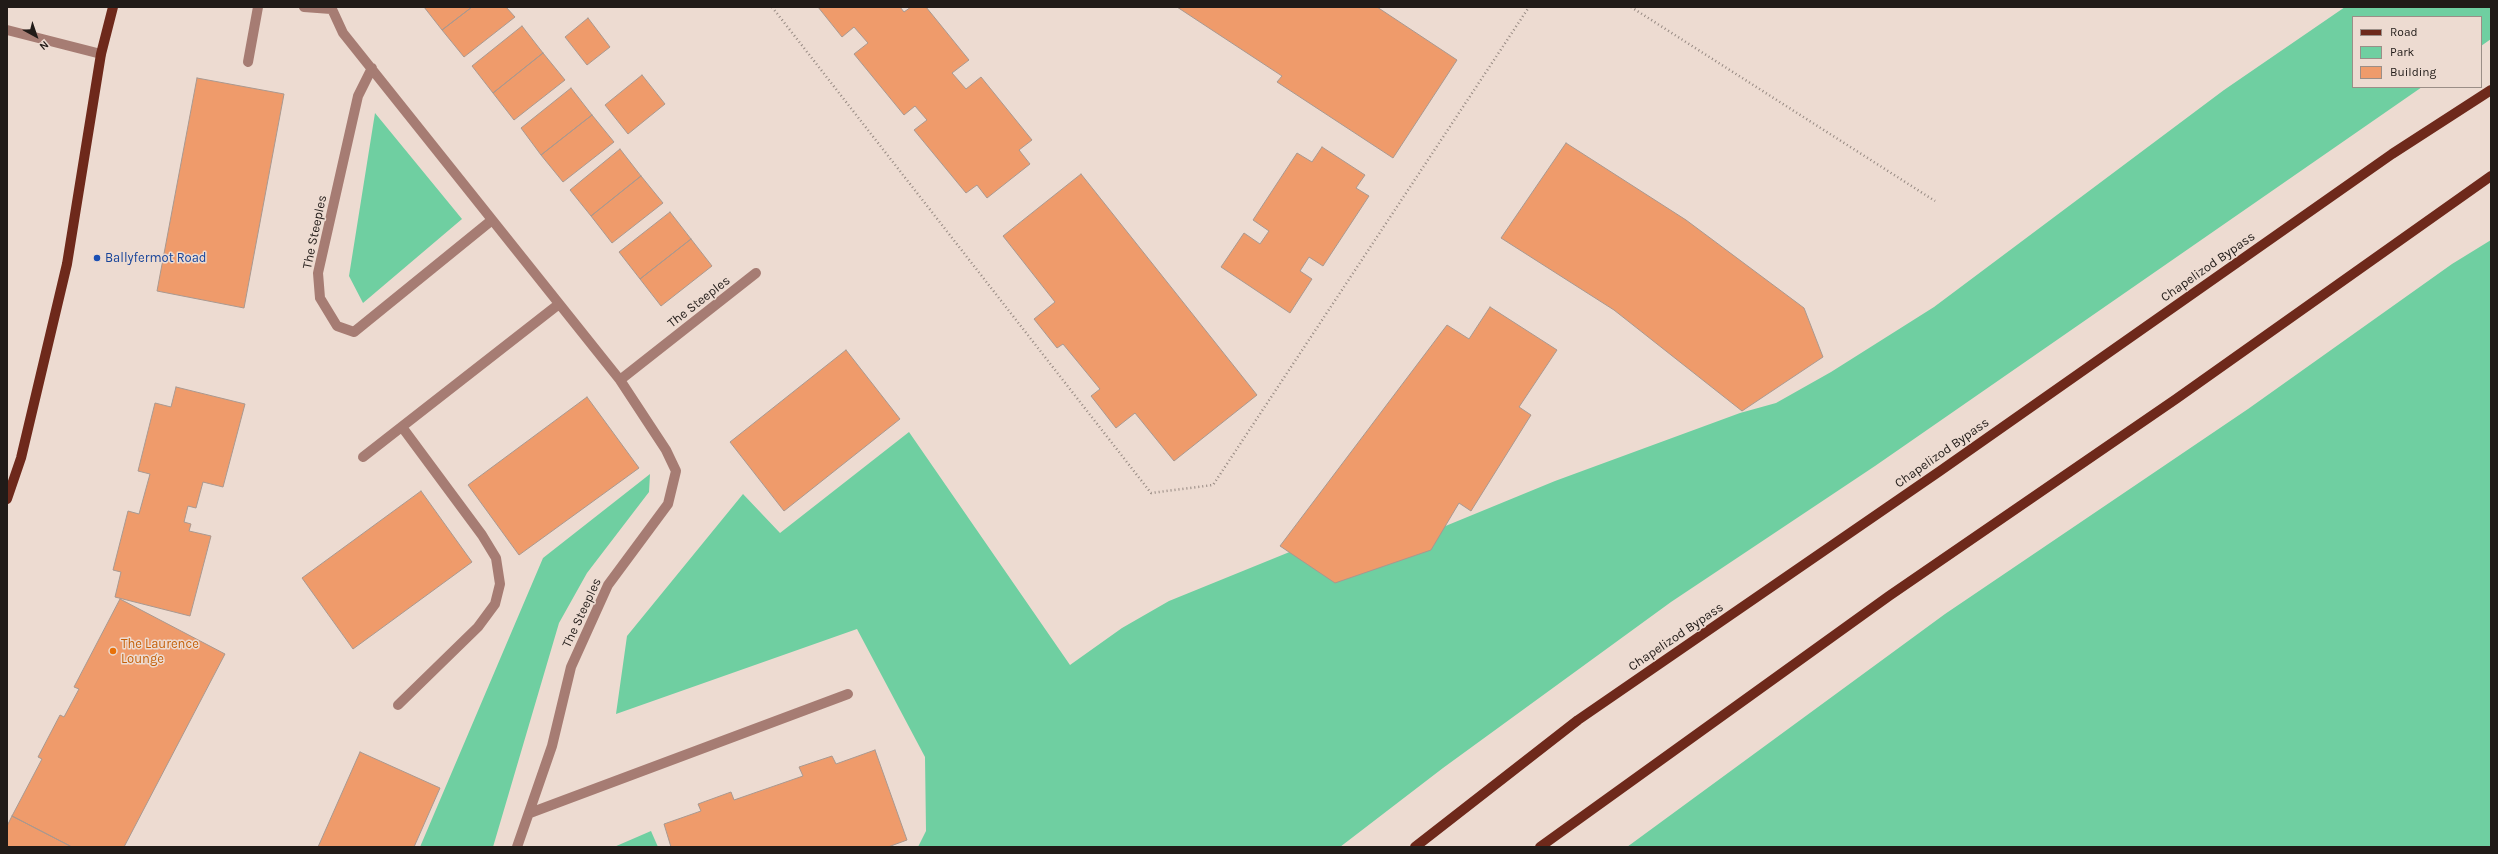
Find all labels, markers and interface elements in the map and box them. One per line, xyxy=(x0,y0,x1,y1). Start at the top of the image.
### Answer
north arrow xyxy=(16,16,56,56)
legend xyxy=(2352,16,2482,88)
text: Road xyxy=(2390,25,2418,39)
text: N xyxy=(37,38,51,53)
text: Park xyxy=(2390,45,2414,59)
text: Building xyxy=(2390,65,2436,79)
street label: The Steeples xyxy=(300,194,330,270)
street label: Chapelizod Bypass xyxy=(2158,229,2258,305)
place label: Ballyfermot Road xyxy=(105,250,207,266)
marker: Ballyfermot Road xyxy=(92,253,102,263)
street label: The Steeples xyxy=(665,273,733,331)
street label: Chapelizod Bypass xyxy=(1892,415,1992,491)
street label: The Steeples xyxy=(559,576,605,650)
street label: Chapelizod Bypass xyxy=(1625,599,1727,675)
place label: The Laurence Lounge xyxy=(121,636,199,667)
marker: The Laurence Lounge xyxy=(108,646,118,656)

